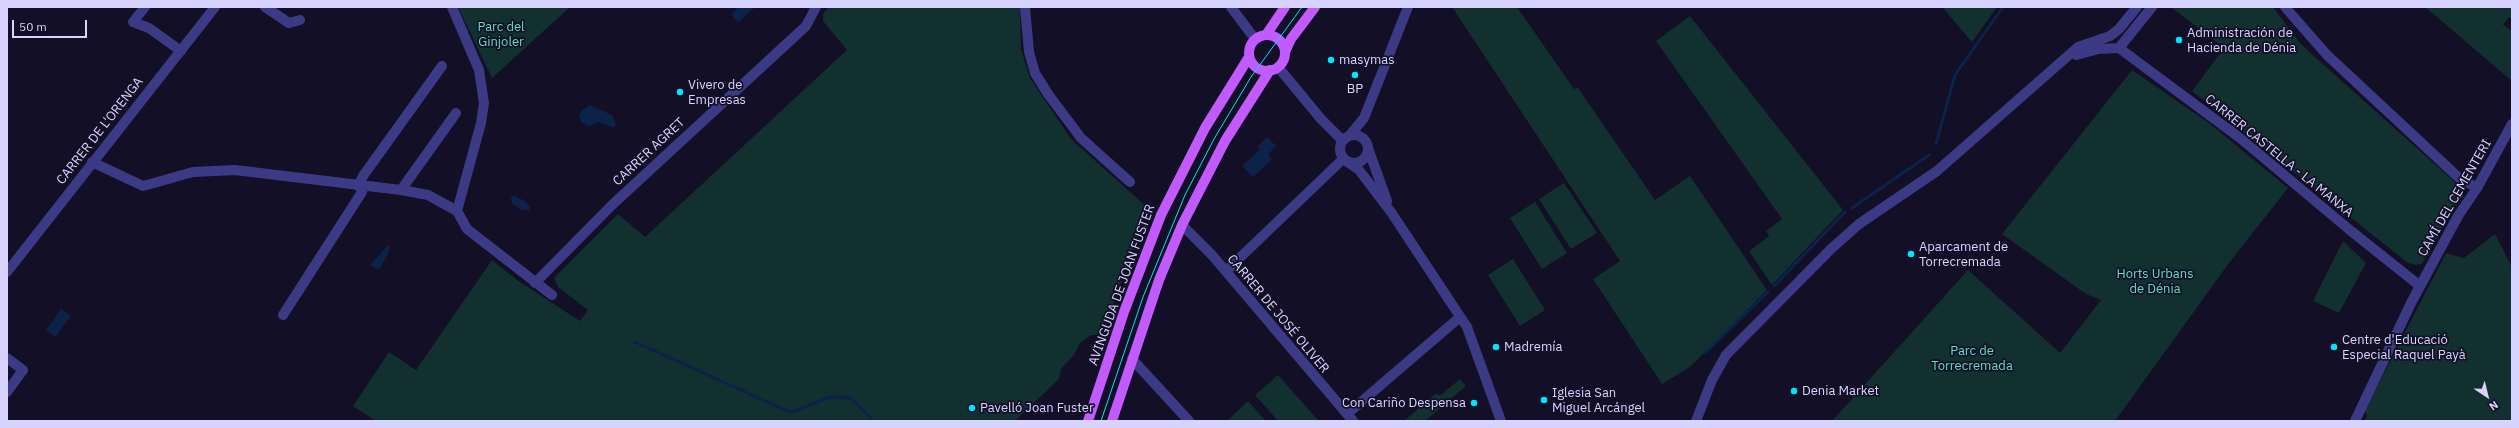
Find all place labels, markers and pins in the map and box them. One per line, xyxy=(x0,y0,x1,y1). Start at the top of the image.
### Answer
place label: Administración de Hacienda de Dénia xyxy=(2187,25,2296,56)
marker: Administración de Hacienda de Dénia xyxy=(2174,35,2184,45)
place label: masymas xyxy=(1339,52,1394,68)
marker: masymas xyxy=(1326,55,1336,65)
marker: BP xyxy=(1350,70,1360,80)
place label: Vivero de Empresas xyxy=(688,77,746,108)
place label: BP xyxy=(1347,81,1363,97)
marker: Vivero de Empresas xyxy=(675,87,685,97)
place label: Aparcament de Torrecremada xyxy=(1919,239,2008,270)
marker: Aparcament de Torrecremada xyxy=(1906,249,1916,259)
place label: Centre d'Educació Especial Raquel Payà xyxy=(2342,332,2466,363)
place label: Madremía xyxy=(1504,339,1562,355)
marker: Madremía xyxy=(1491,342,1501,352)
marker: Centre d'Educació Especial Raquel Payà xyxy=(2329,342,2339,352)
place label: Denia Market xyxy=(1802,383,1879,399)
place label: Iglesia San Miguel Arcángel xyxy=(1552,385,1645,416)
marker: Denia Market xyxy=(1789,386,1799,396)
place label: Con Cariño Despensa xyxy=(1342,395,1466,411)
marker: Iglesia San Miguel Arcángel xyxy=(1539,395,1549,405)
marker: Con Cariño Despensa xyxy=(1469,398,1479,408)
place label: Pavelló Joan Fuster xyxy=(980,400,1094,416)
marker: Pavelló Joan Fuster xyxy=(967,403,977,413)

